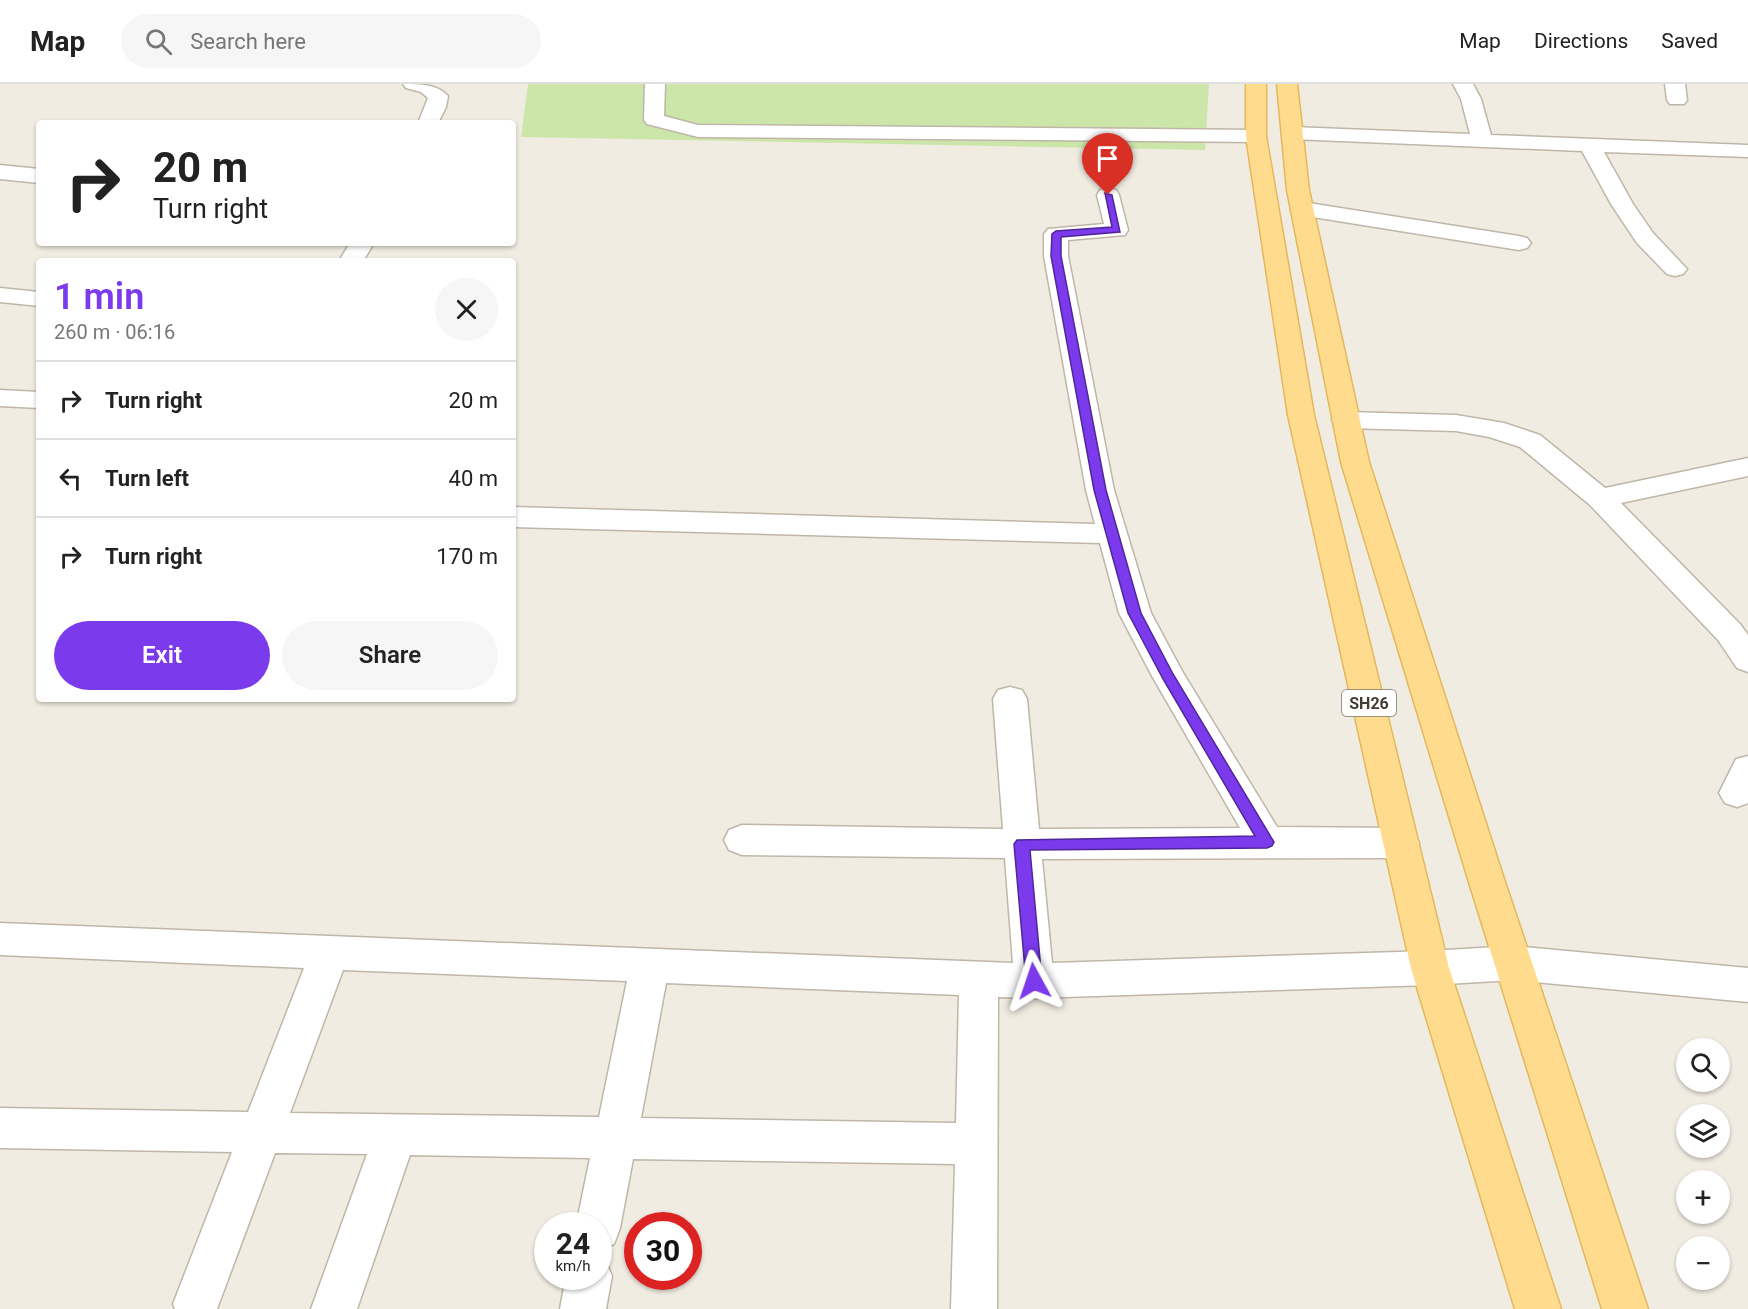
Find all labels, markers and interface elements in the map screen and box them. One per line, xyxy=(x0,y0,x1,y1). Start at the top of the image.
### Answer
search box xyxy=(121,14,541,68)
text: Map xyxy=(30,25,85,58)
icon: search xyxy=(142,25,175,58)
text: Search here xyxy=(190,29,306,54)
text: Map xyxy=(1459,29,1501,53)
text: Directions xyxy=(1534,29,1628,53)
text: Saved xyxy=(1661,29,1718,53)
pin xyxy=(1082,133,1133,195)
icon: arrive xyxy=(1091,142,1124,175)
text: 20 m xyxy=(153,143,248,192)
icon: right xyxy=(54,144,132,222)
text: Turn right xyxy=(153,193,268,225)
text: 1 min xyxy=(54,276,144,318)
button: close xyxy=(435,278,498,341)
text: 260 m · 06:16 xyxy=(54,320,175,344)
icon: right xyxy=(54,384,87,417)
text: Turn right xyxy=(105,388,202,413)
text: 20 m xyxy=(449,388,498,413)
icon: left xyxy=(54,462,87,495)
text: Turn left xyxy=(105,466,189,491)
text: 40 m xyxy=(449,466,498,491)
icon: right xyxy=(54,540,87,573)
text: Turn right xyxy=(105,544,202,569)
text: 170 m xyxy=(436,544,498,569)
button: Exit xyxy=(54,621,270,690)
button: Share xyxy=(282,621,498,690)
road number: SH26 xyxy=(1342,690,1396,716)
position arrow xyxy=(1002,949,1066,1013)
map controls xyxy=(1676,1038,1730,1290)
button: search xyxy=(1676,1038,1730,1092)
button: layers xyxy=(1676,1104,1730,1158)
button: + xyxy=(1676,1170,1730,1224)
speed limit sign: 30 xyxy=(624,1212,702,1290)
text: 24 xyxy=(556,1226,590,1261)
button: − xyxy=(1676,1236,1730,1290)
text: km/h xyxy=(555,1257,591,1275)

